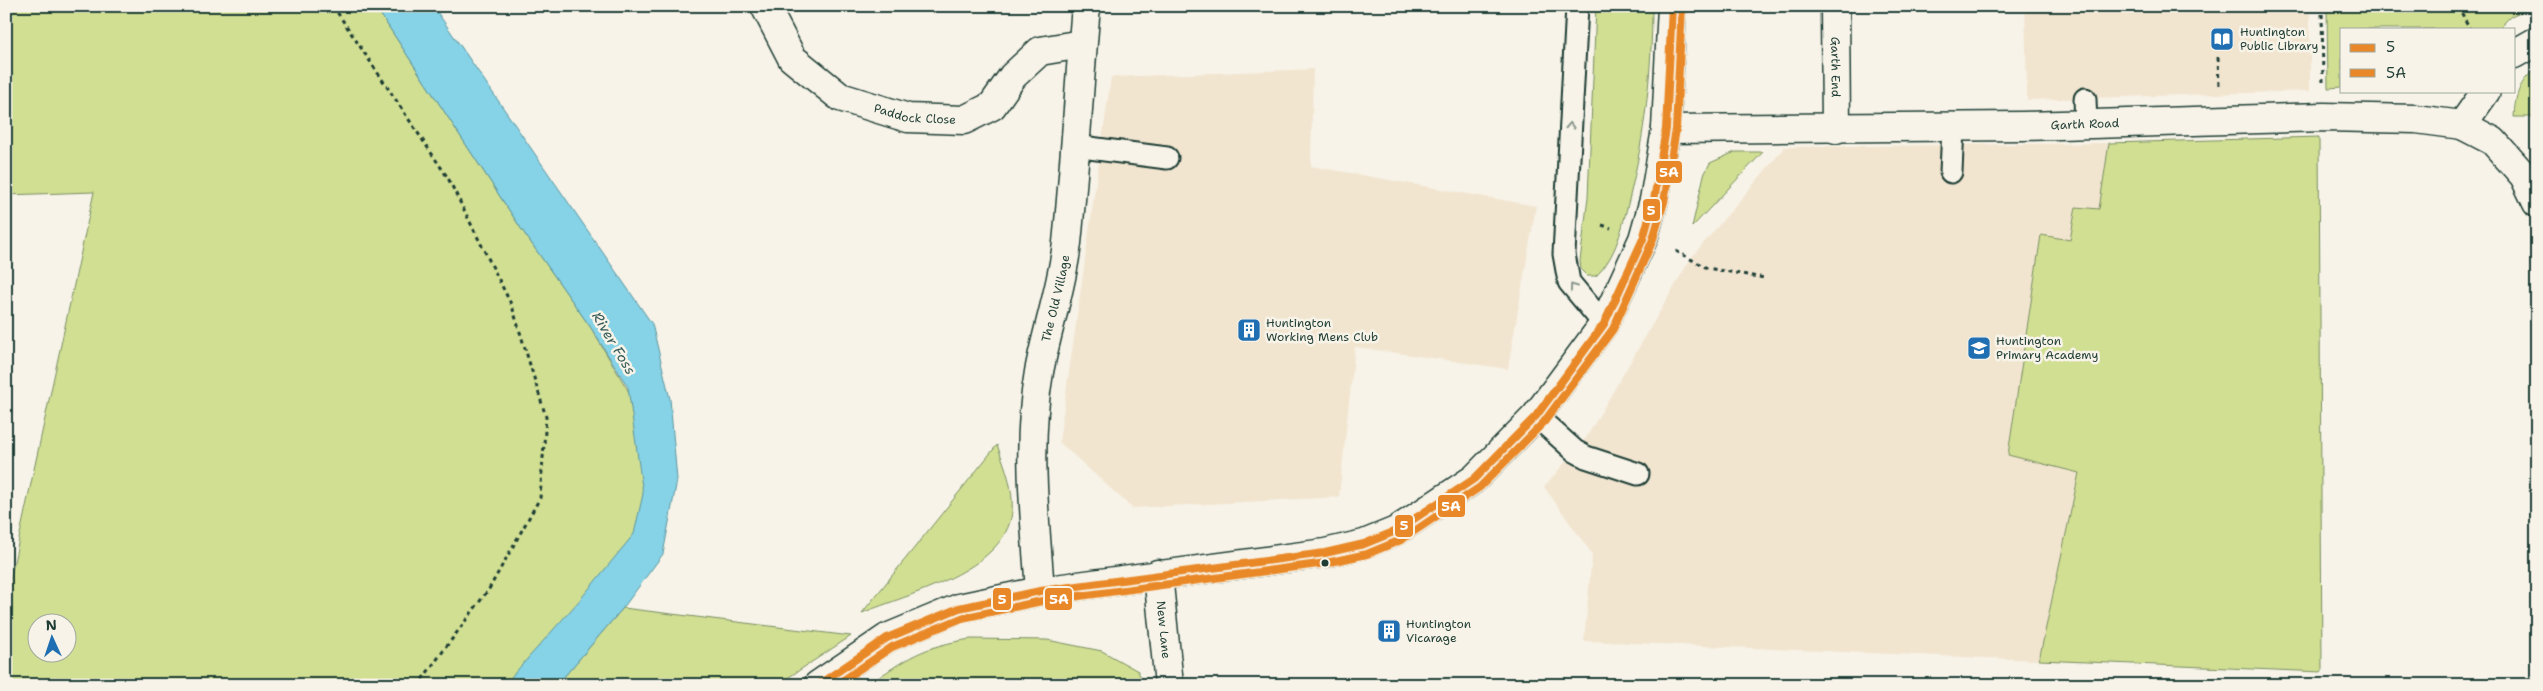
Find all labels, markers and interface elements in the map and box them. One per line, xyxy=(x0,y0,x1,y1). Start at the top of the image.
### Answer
place label: Huntington Public Library xyxy=(2240,24,2319,54)
library icon: Huntington Public Library xyxy=(2209,26,2235,52)
legend xyxy=(2340,28,2516,92)
street label: Garth End xyxy=(1827,37,1844,98)
text: 5 xyxy=(2386,37,2395,57)
text: 5A xyxy=(2386,63,2406,83)
street label: Paddock Close xyxy=(872,100,957,128)
street label: Garth Road xyxy=(2050,115,2120,133)
one-way arrow xyxy=(1565,122,1576,130)
line badge: 5A xyxy=(1655,160,1683,184)
text: 5A xyxy=(1659,163,1679,181)
line badge: 5 xyxy=(1642,198,1661,222)
text: 5 xyxy=(1647,201,1656,219)
street label: The Old Village xyxy=(1038,254,1073,344)
one-way arrow xyxy=(1571,284,1579,293)
water label: River Foss xyxy=(588,308,640,378)
place label: Huntington Working Mens Club xyxy=(1266,315,1378,345)
building icon: Huntington Working Mens Club xyxy=(1236,317,1262,343)
place label: Huntington Primary Academy xyxy=(1996,333,2099,363)
school or university icon: Huntington Primary Academy xyxy=(1966,335,1992,361)
line badge: 5A xyxy=(1437,494,1466,518)
text: 5A xyxy=(1441,497,1461,515)
line badge: 5 xyxy=(1394,514,1414,538)
text: 5 xyxy=(1400,516,1409,534)
unlabelled marker xyxy=(1320,558,1330,568)
line badge: 5 xyxy=(992,587,1012,611)
line badge: 5A xyxy=(1044,587,1073,611)
text: 5 xyxy=(998,590,1007,608)
text: 5A xyxy=(1049,590,1069,608)
street label: New Lane xyxy=(1153,600,1174,660)
north arrow xyxy=(28,614,78,664)
text: N xyxy=(45,616,57,634)
place label: Huntington Vicarage xyxy=(1406,616,1471,646)
building icon: Huntington Vicarage xyxy=(1376,618,1402,644)

